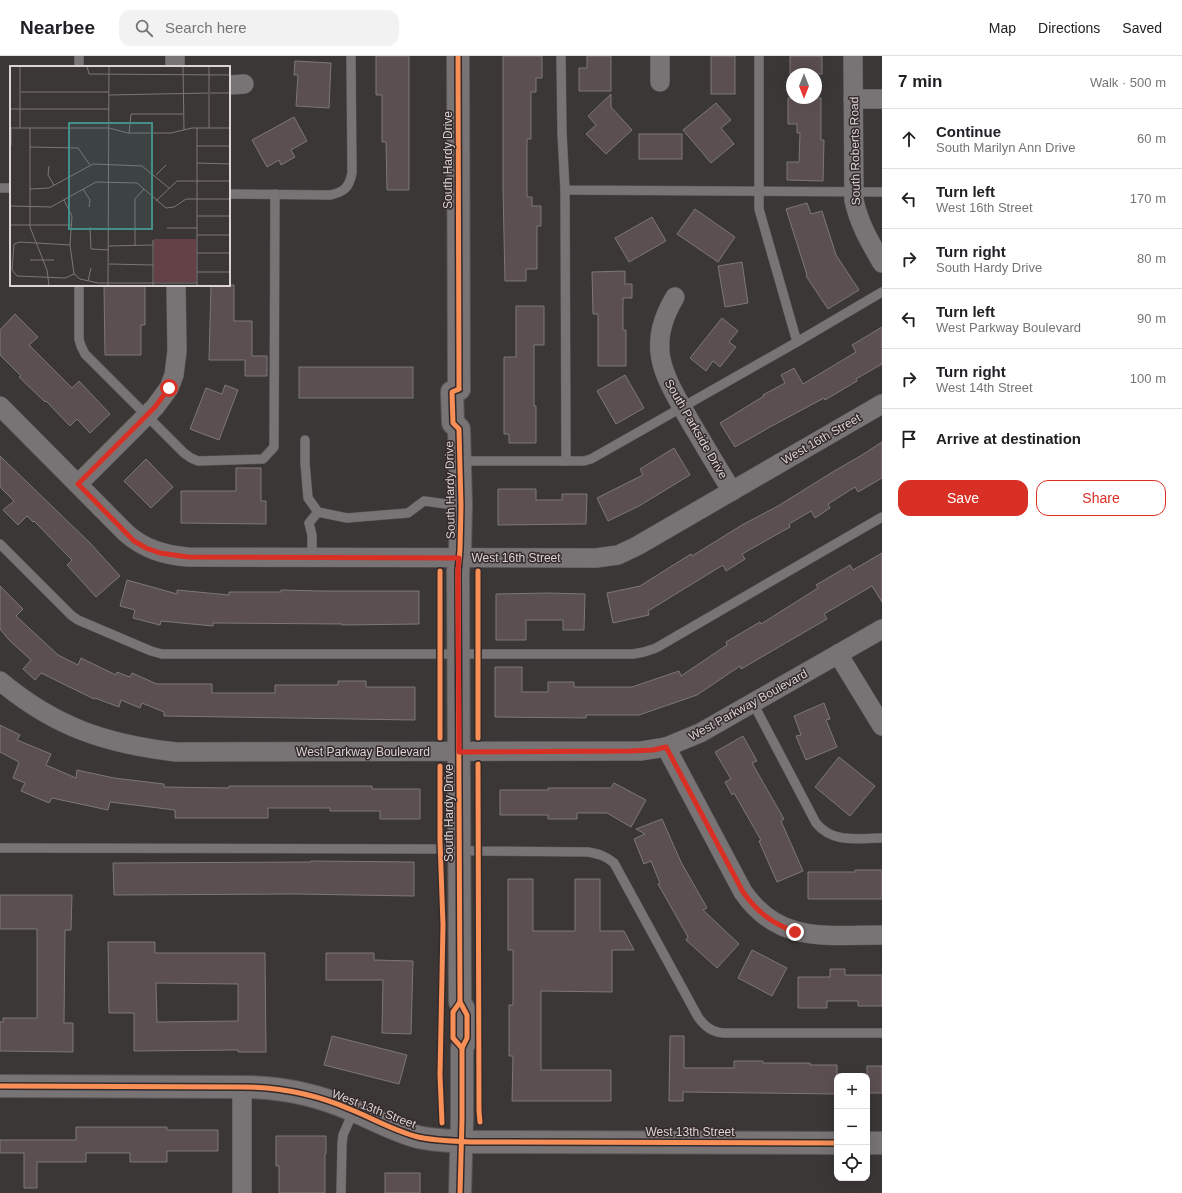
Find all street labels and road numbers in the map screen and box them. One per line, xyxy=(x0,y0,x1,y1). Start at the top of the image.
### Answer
street label: South Roberts Road xyxy=(847,97,863,205)
street label: South Hardy Drive xyxy=(441,111,455,209)
street label: South Parkside Drive xyxy=(662,377,730,482)
street label: West 16th Street xyxy=(779,410,864,467)
street label: South Hardy Drive xyxy=(442,441,458,539)
street label: West 16th Street xyxy=(471,551,561,565)
street label: West Parkway Boulevard xyxy=(686,666,810,744)
street label: West Parkway Boulevard xyxy=(296,745,430,759)
street label: South Hardy Drive xyxy=(442,764,456,862)
street label: West 13th Street xyxy=(330,1086,419,1132)
street label: West 13th Street xyxy=(645,1125,735,1139)

